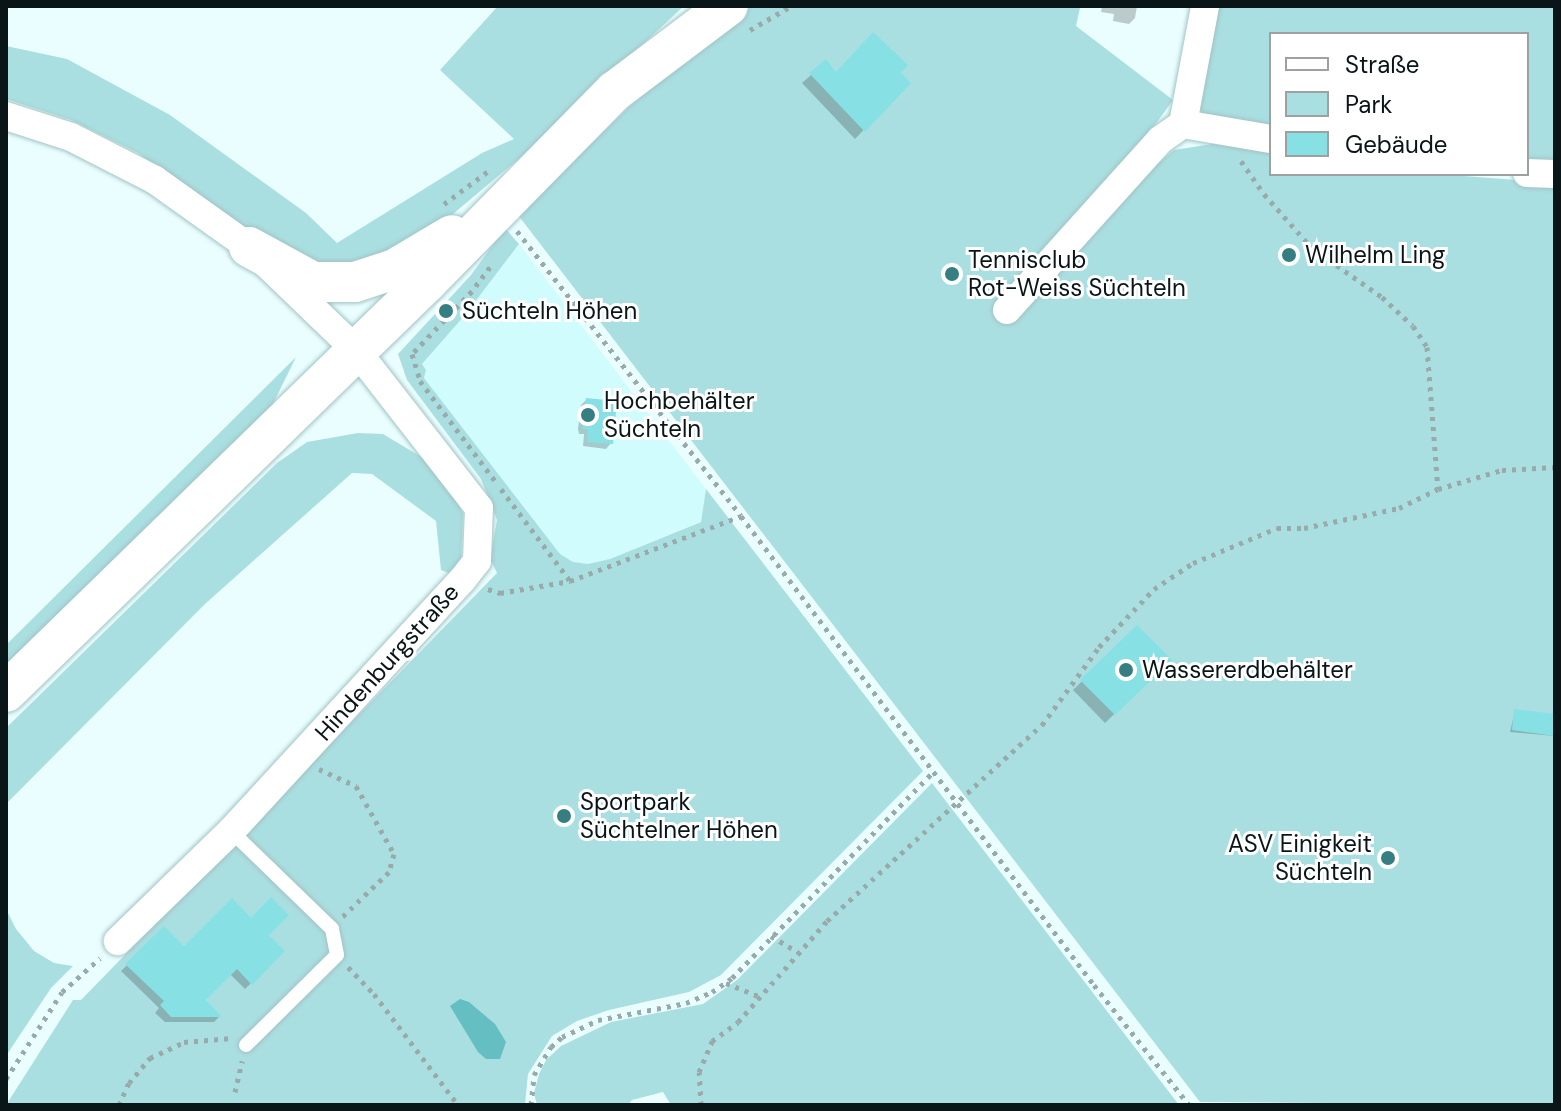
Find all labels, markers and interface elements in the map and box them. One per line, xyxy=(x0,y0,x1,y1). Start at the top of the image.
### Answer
legend xyxy=(1269,32,1529,176)
text: Straße xyxy=(1345,49,1419,80)
text: Park xyxy=(1345,89,1392,120)
text: Gebäude xyxy=(1345,129,1447,160)
place label: Wilhelm Ling xyxy=(1305,241,1445,269)
place label: Tennisclub Rot-Weiss Süchteln xyxy=(968,246,1186,302)
marker: Wilhelm Ling xyxy=(1280,246,1298,264)
marker: Tennisclub Rot-Weiss Süchteln xyxy=(943,265,961,283)
place label: Süchteln Höhen xyxy=(462,297,637,325)
marker: Süchteln Höhen xyxy=(437,302,455,320)
place label: Hochbehälter Süchteln xyxy=(604,387,755,443)
marker: Hochbehälter Süchteln xyxy=(579,406,597,424)
street label: Hindenburgstraße xyxy=(309,578,465,746)
place label: Wassererdbehälter xyxy=(1142,656,1353,684)
marker: Wassererdbehälter xyxy=(1117,661,1135,679)
place label: Sportpark Süchtelner Höhen xyxy=(580,788,778,844)
marker: Sportpark Süchtelner Höhen xyxy=(555,807,573,825)
place label: ASV Einigkeit Süchteln xyxy=(1228,830,1372,886)
marker: ASV Einigkeit Süchteln xyxy=(1379,849,1397,867)

